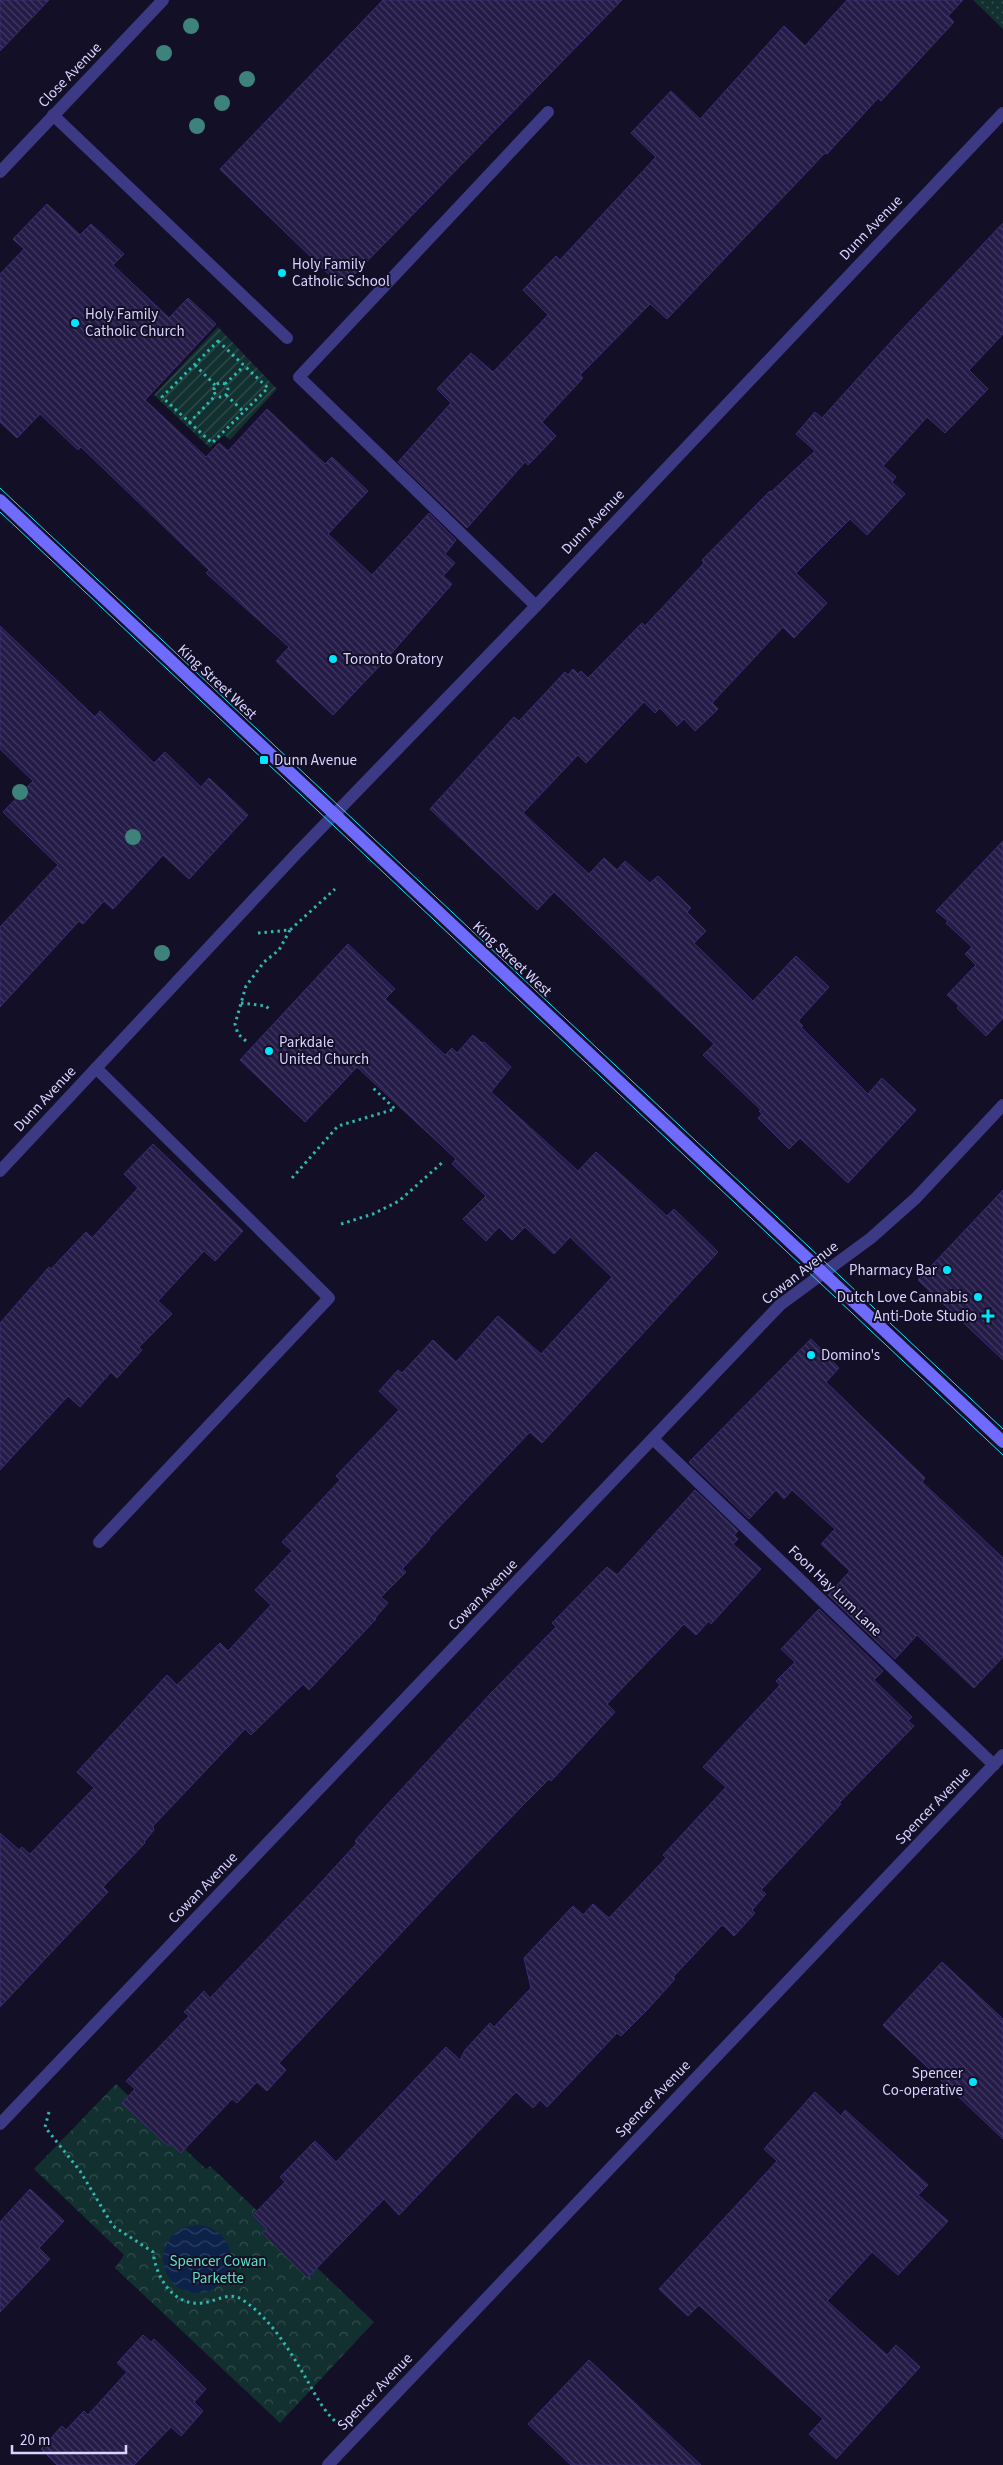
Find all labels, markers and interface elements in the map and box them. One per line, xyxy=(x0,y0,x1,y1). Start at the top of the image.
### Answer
street label: Close Avenue xyxy=(33,38,107,112)
street label: Dunn Avenue xyxy=(835,191,907,265)
place label: Holy Family Catholic School xyxy=(292,254,390,292)
marker: Holy Family Catholic School xyxy=(276,267,288,279)
place label: Holy Family Catholic Church xyxy=(85,304,185,342)
marker: Holy Family Catholic Church xyxy=(69,317,81,329)
street label: Dunn Avenue xyxy=(557,485,629,559)
street label: King Street West xyxy=(173,640,261,724)
place label: Toronto Oratory xyxy=(343,649,443,670)
marker: Toronto Oratory xyxy=(327,653,339,665)
place label: Dunn Avenue xyxy=(274,750,357,771)
marker: Dunn Avenue xyxy=(258,754,270,766)
street label: King Street West xyxy=(468,917,556,1001)
place label: Parkdale United Church xyxy=(279,1032,369,1070)
marker: Parkdale United Church xyxy=(263,1045,275,1057)
street label: Dunn Avenue xyxy=(9,1061,81,1137)
street label: Cowan Avenue xyxy=(757,1236,843,1310)
place label: Pharmacy Bar xyxy=(849,1260,938,1281)
marker: Pharmacy Bar xyxy=(941,1264,953,1276)
place label: Dutch Love Cannabis xyxy=(837,1287,968,1308)
marker: Dutch Love Cannabis xyxy=(972,1291,984,1303)
place label: Anti-Dote Studio xyxy=(874,1306,977,1327)
marker: Anti-Dote Studio xyxy=(981,1309,995,1323)
place label: Domino's xyxy=(821,1345,880,1366)
marker: Domino's xyxy=(805,1349,817,1361)
street label: Foon Hay Lum Lane xyxy=(783,1541,887,1641)
street label: Cowan Avenue xyxy=(443,1555,523,1635)
street label: Spencer Avenue xyxy=(891,1763,975,1849)
street label: Cowan Avenue xyxy=(163,1848,243,1928)
street label: Spencer Avenue xyxy=(611,2056,695,2142)
place label: Spencer Co-operative xyxy=(882,2063,964,2101)
marker: Spencer Co-operative xyxy=(967,2076,979,2088)
park label: Spencer Cowan Parkette xyxy=(169,2251,267,2289)
street label: Spencer Avenue xyxy=(333,2349,417,2435)
scale bar xyxy=(12,2422,126,2454)
text: 20 m xyxy=(20,2430,50,2451)

